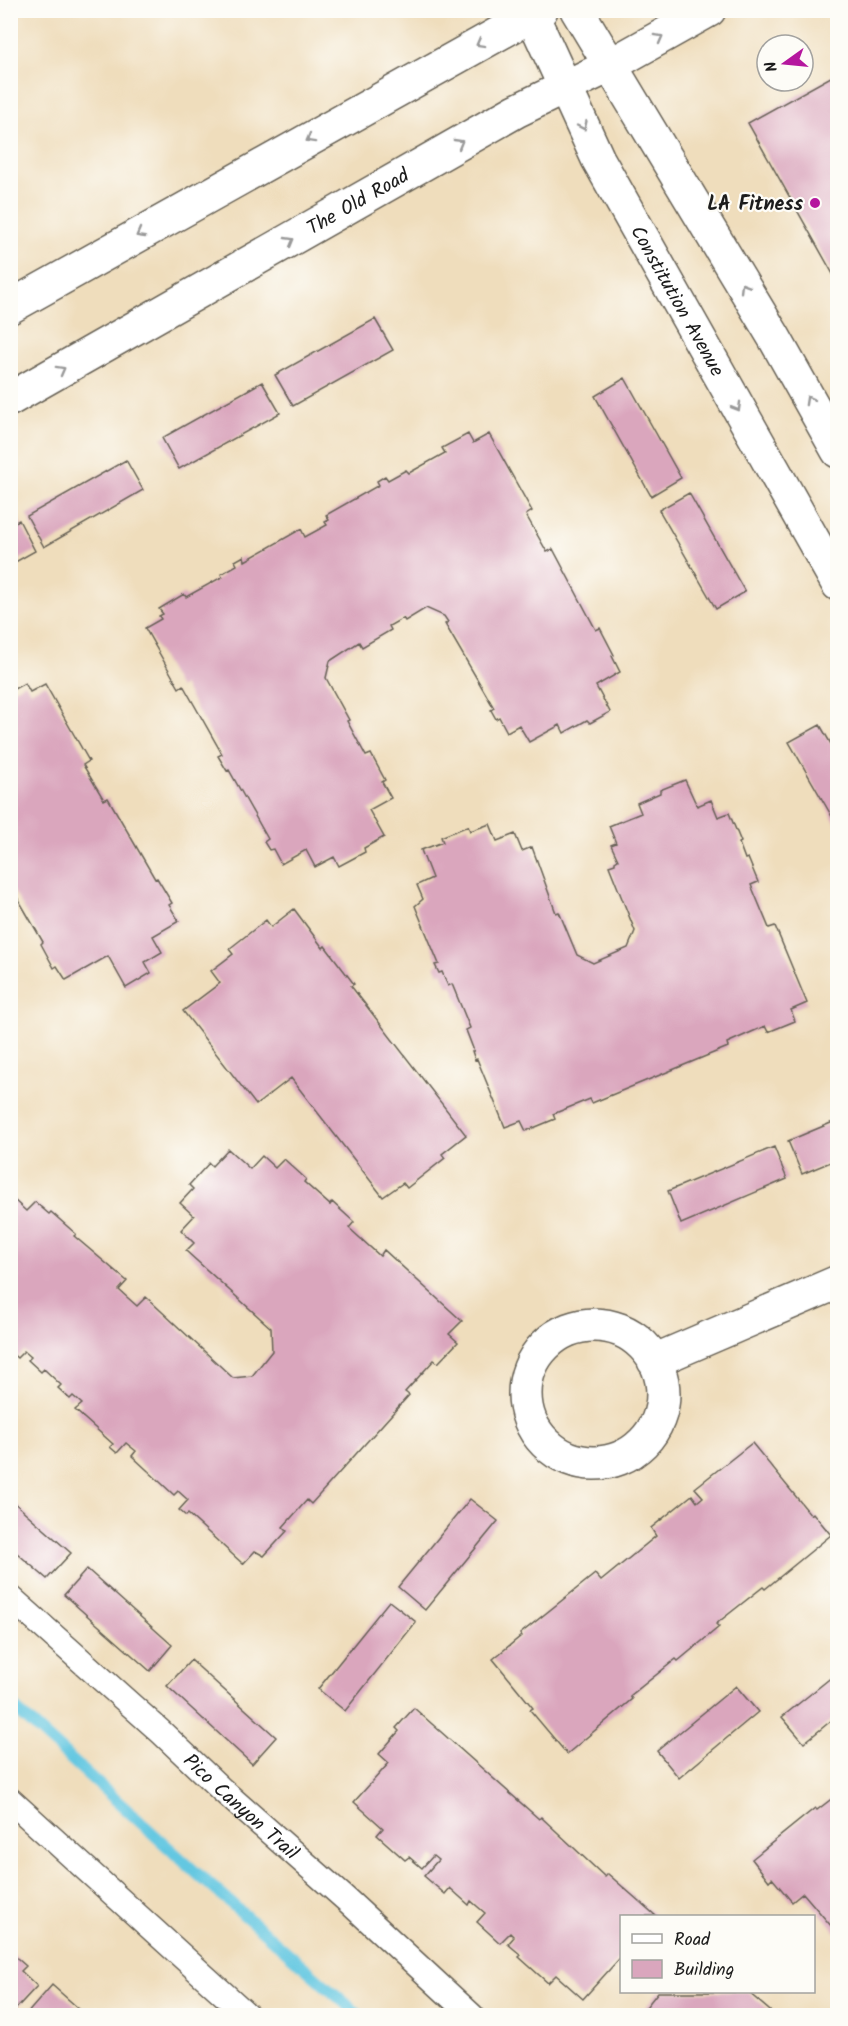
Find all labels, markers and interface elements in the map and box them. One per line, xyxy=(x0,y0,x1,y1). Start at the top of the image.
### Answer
north arrow xyxy=(755,33,815,93)
one-way arrow xyxy=(653,34,663,46)
one-way arrow xyxy=(476,36,486,47)
text: N xyxy=(759,58,785,75)
one-way arrow xyxy=(575,119,587,130)
one-way arrow xyxy=(306,131,316,143)
one-way arrow xyxy=(453,139,463,151)
street label: The Old Road xyxy=(301,160,417,245)
place label: LA Fitness xyxy=(707,189,804,221)
marker: LA Fitness xyxy=(808,196,822,210)
street label: Constitution Avenue xyxy=(621,220,732,383)
one-way arrow xyxy=(136,227,147,238)
one-way arrow xyxy=(284,236,294,248)
one-way arrow xyxy=(739,283,751,293)
one-way arrow xyxy=(55,366,66,377)
one-way arrow xyxy=(805,396,816,406)
one-way arrow xyxy=(730,401,741,411)
street label: Pico Canyon Trail xyxy=(175,1747,306,1869)
legend xyxy=(620,1915,815,1993)
text: Road xyxy=(674,1926,711,1955)
text: Building xyxy=(674,1956,734,1985)

